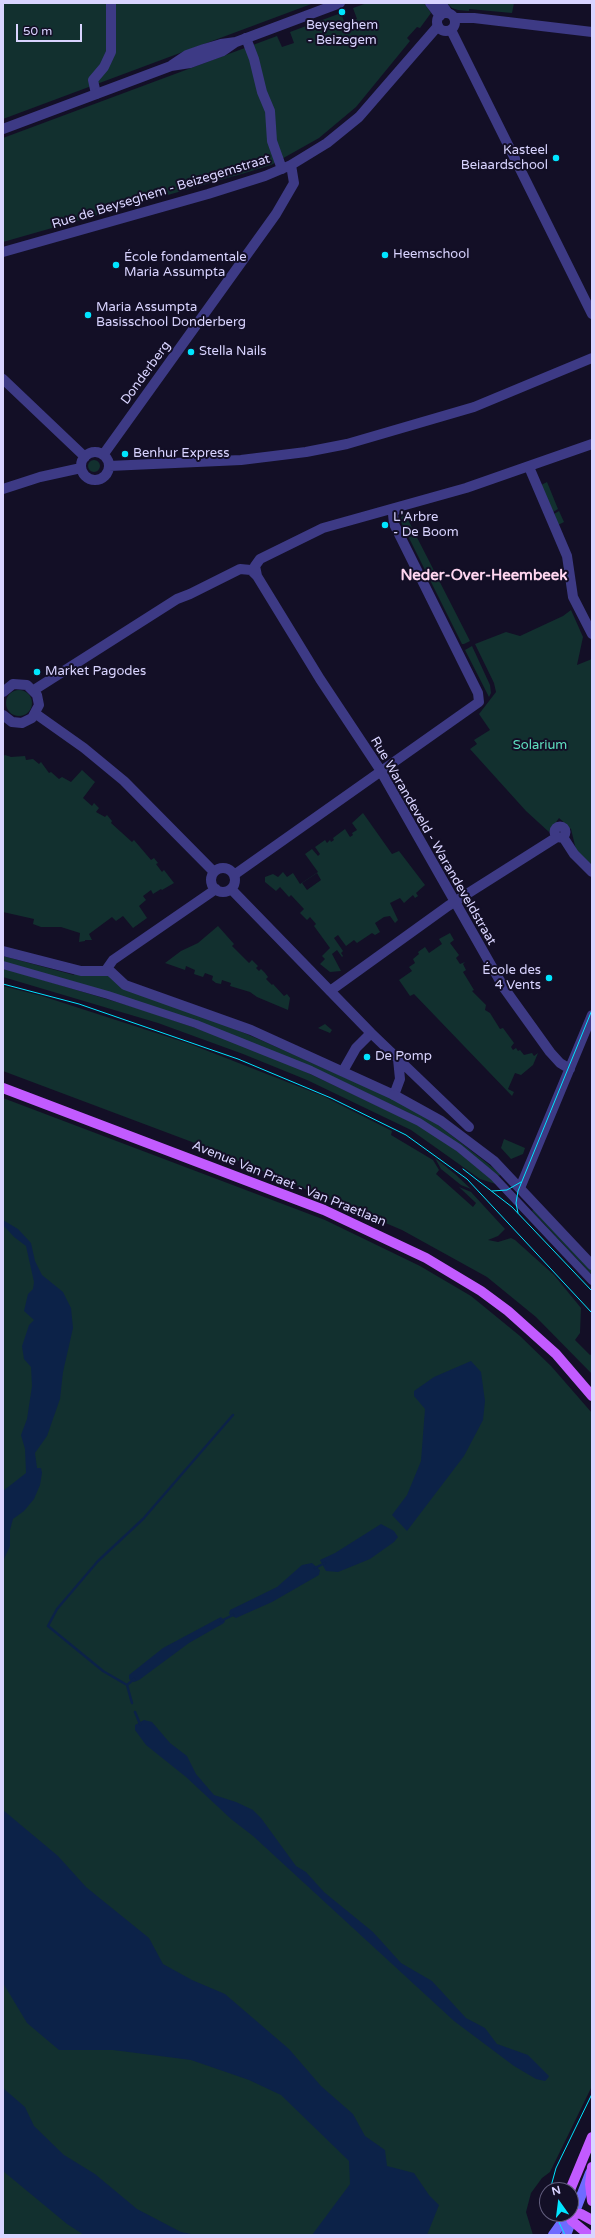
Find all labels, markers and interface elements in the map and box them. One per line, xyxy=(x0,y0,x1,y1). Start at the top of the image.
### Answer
marker: Beyseghem - Beizegem xyxy=(337,7,347,17)
scale bar xyxy=(18,16,84,42)
place label: Beyseghem - Beizegem xyxy=(306,18,378,49)
text: 50 m xyxy=(23,24,52,38)
place label: Kasteel Beiaardschool xyxy=(461,143,548,174)
street label: Rue de Beyseghem - Beizegemstraat xyxy=(50,151,272,233)
marker: Kasteel Beiaardschool xyxy=(551,153,561,163)
place label: Heemschool xyxy=(393,247,469,263)
place label: École fondamentale Maria Assumpta xyxy=(124,250,247,281)
marker: Heemschool xyxy=(380,250,390,260)
marker: École fondamentale Maria Assumpta xyxy=(111,260,121,270)
place label: Maria Assumpta Basisschool Donderberg xyxy=(96,300,246,331)
marker: Maria Assumpta Basisschool Donderberg xyxy=(83,310,93,320)
street label: Donderberg xyxy=(118,338,174,408)
place label: Stella Nails xyxy=(199,344,267,360)
marker: Stella Nails xyxy=(186,347,196,357)
place label: Benhur Express xyxy=(133,446,230,462)
marker: Benhur Express xyxy=(120,449,130,459)
place label: L'Arbre - De Boom xyxy=(393,510,459,541)
marker: L'Arbre - De Boom xyxy=(380,520,390,530)
district label: Neder-Over-Heembeek xyxy=(400,567,568,585)
place label: Market Pagodes xyxy=(45,664,146,680)
marker: Market Pagodes xyxy=(32,667,42,677)
street label: Rue Warandeveld - Warandeveldstraat xyxy=(367,734,499,948)
park label: Solarium xyxy=(513,738,567,754)
place label: École des 4 Vents xyxy=(482,963,541,994)
marker: École des 4 Vents xyxy=(544,973,554,983)
place label: De Pomp xyxy=(375,1049,432,1065)
marker: De Pomp xyxy=(362,1052,372,1062)
street label: Avenue Van Praet - Van Praetlaan xyxy=(190,1138,388,1230)
north arrow xyxy=(539,2182,579,2222)
text: N xyxy=(550,2183,562,2198)

